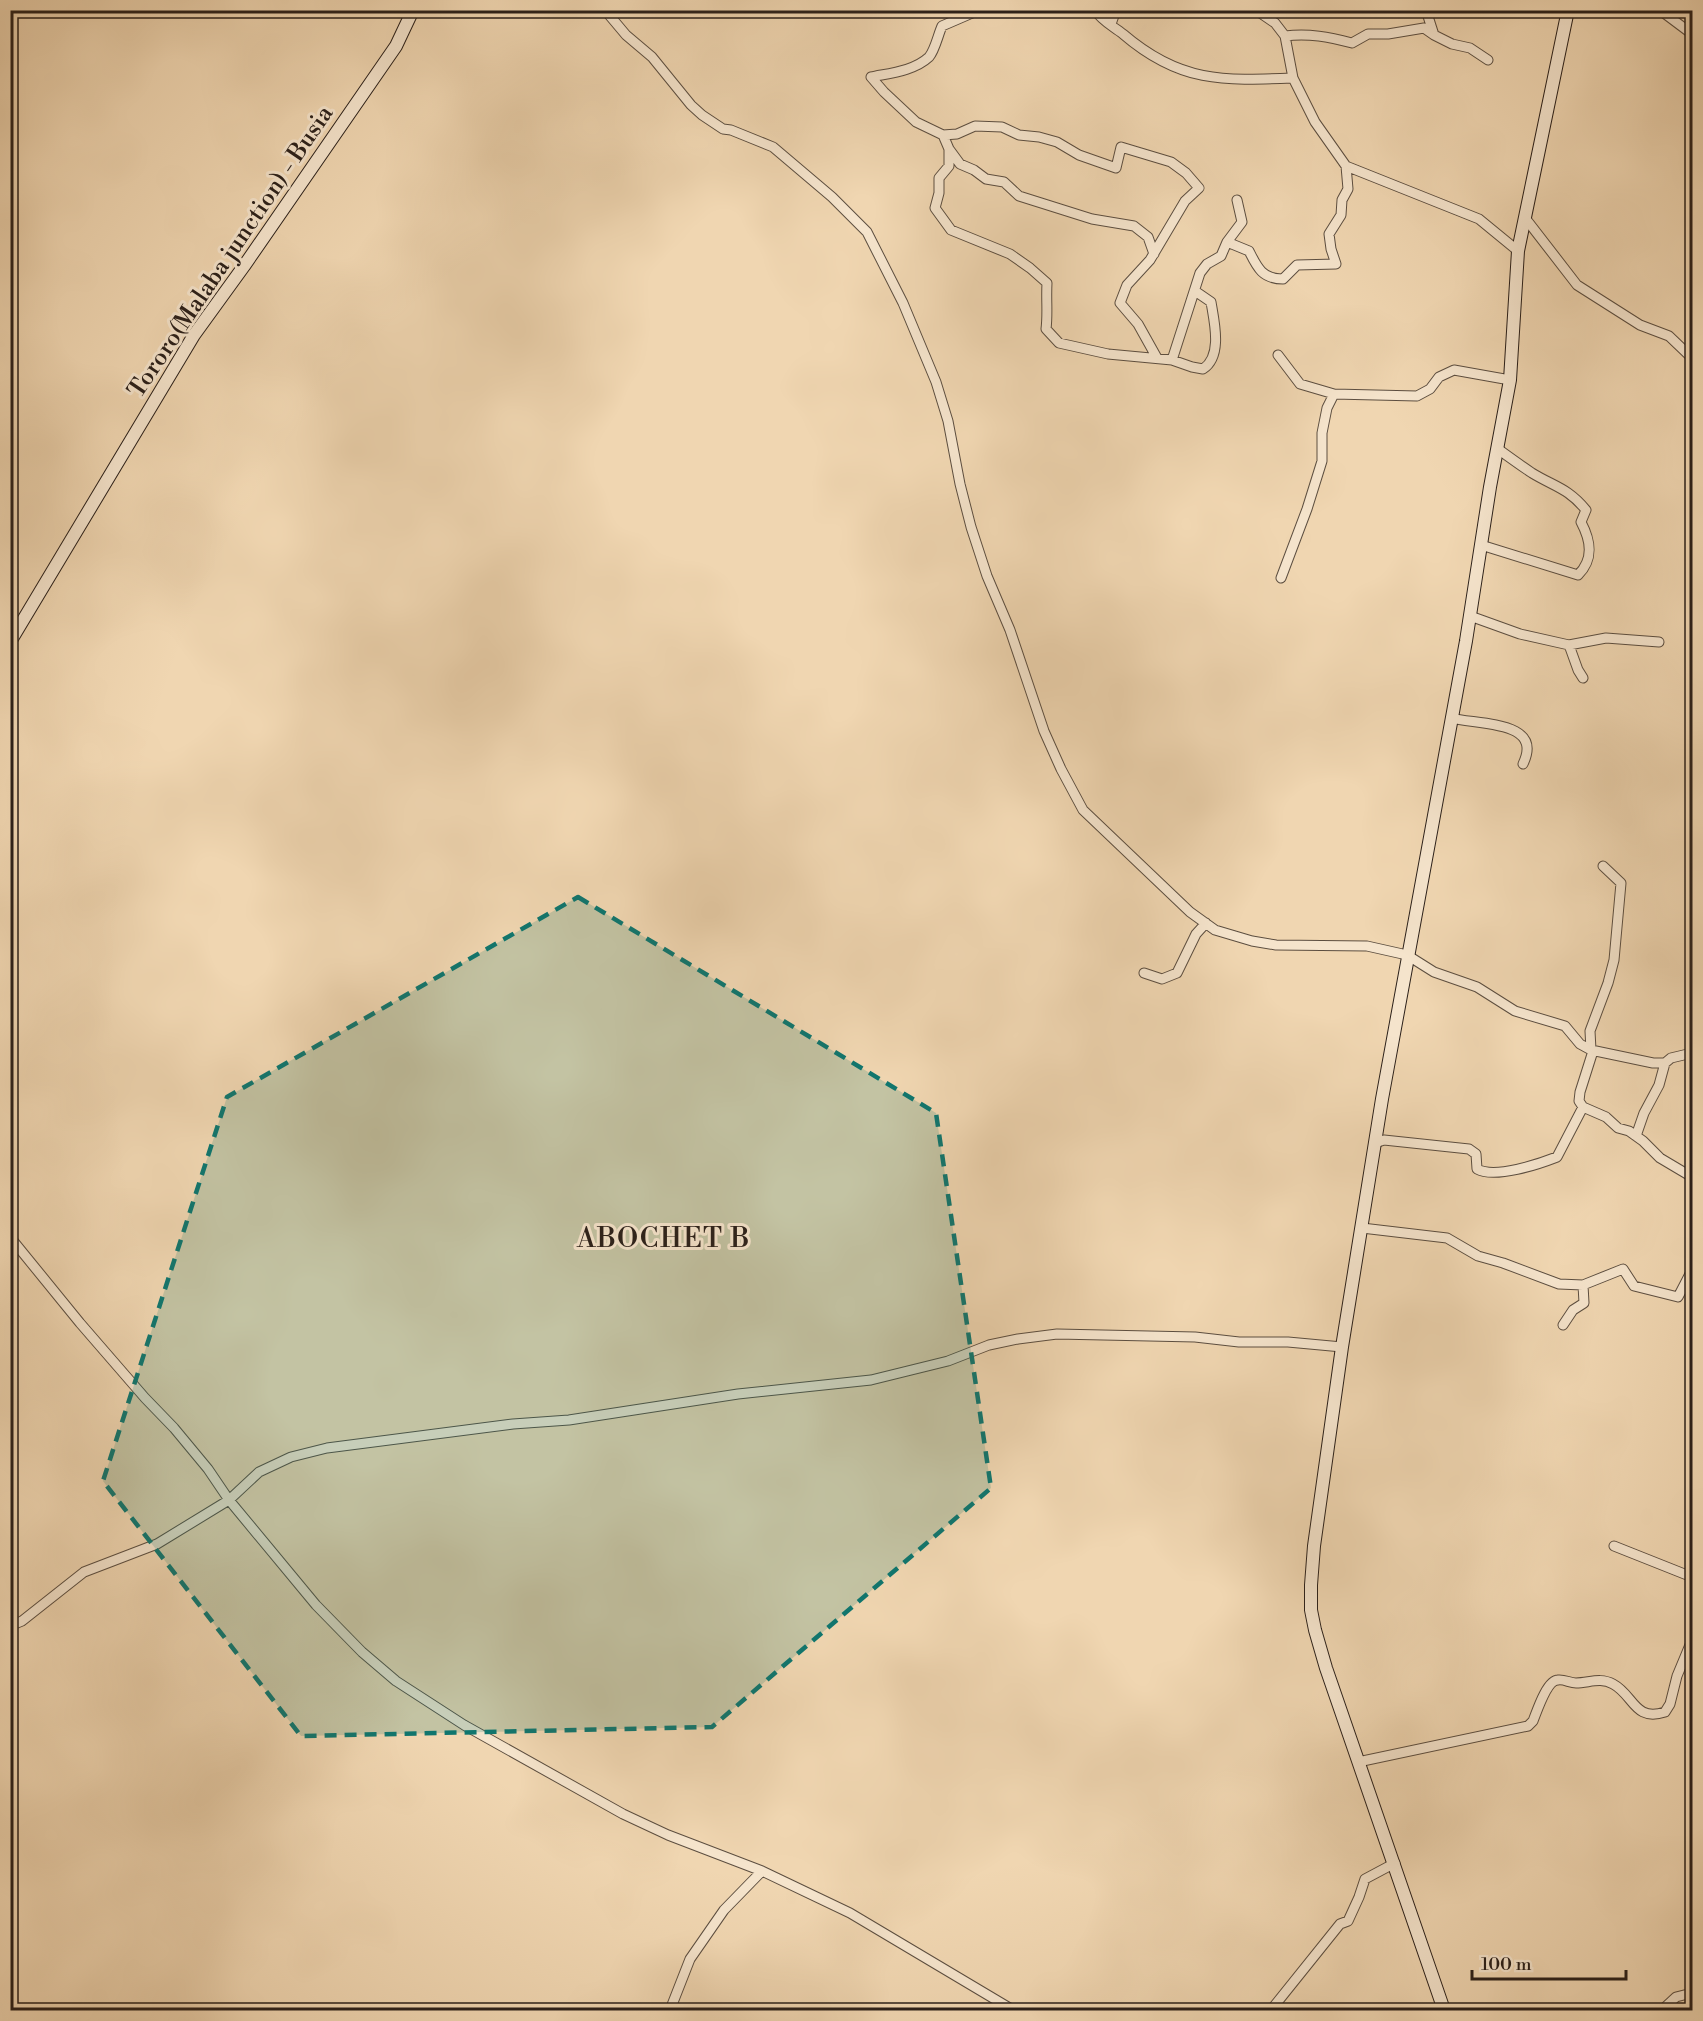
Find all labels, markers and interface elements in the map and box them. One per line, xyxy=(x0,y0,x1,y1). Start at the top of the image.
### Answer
street label: Tororo(Malaba junction) - Busia xyxy=(122,99,341,404)
district label: ABOCHET B xyxy=(576,1222,751,1256)
scale bar xyxy=(1472,1943,1626,1981)
text: 100 m xyxy=(1481,1953,1532,1976)

